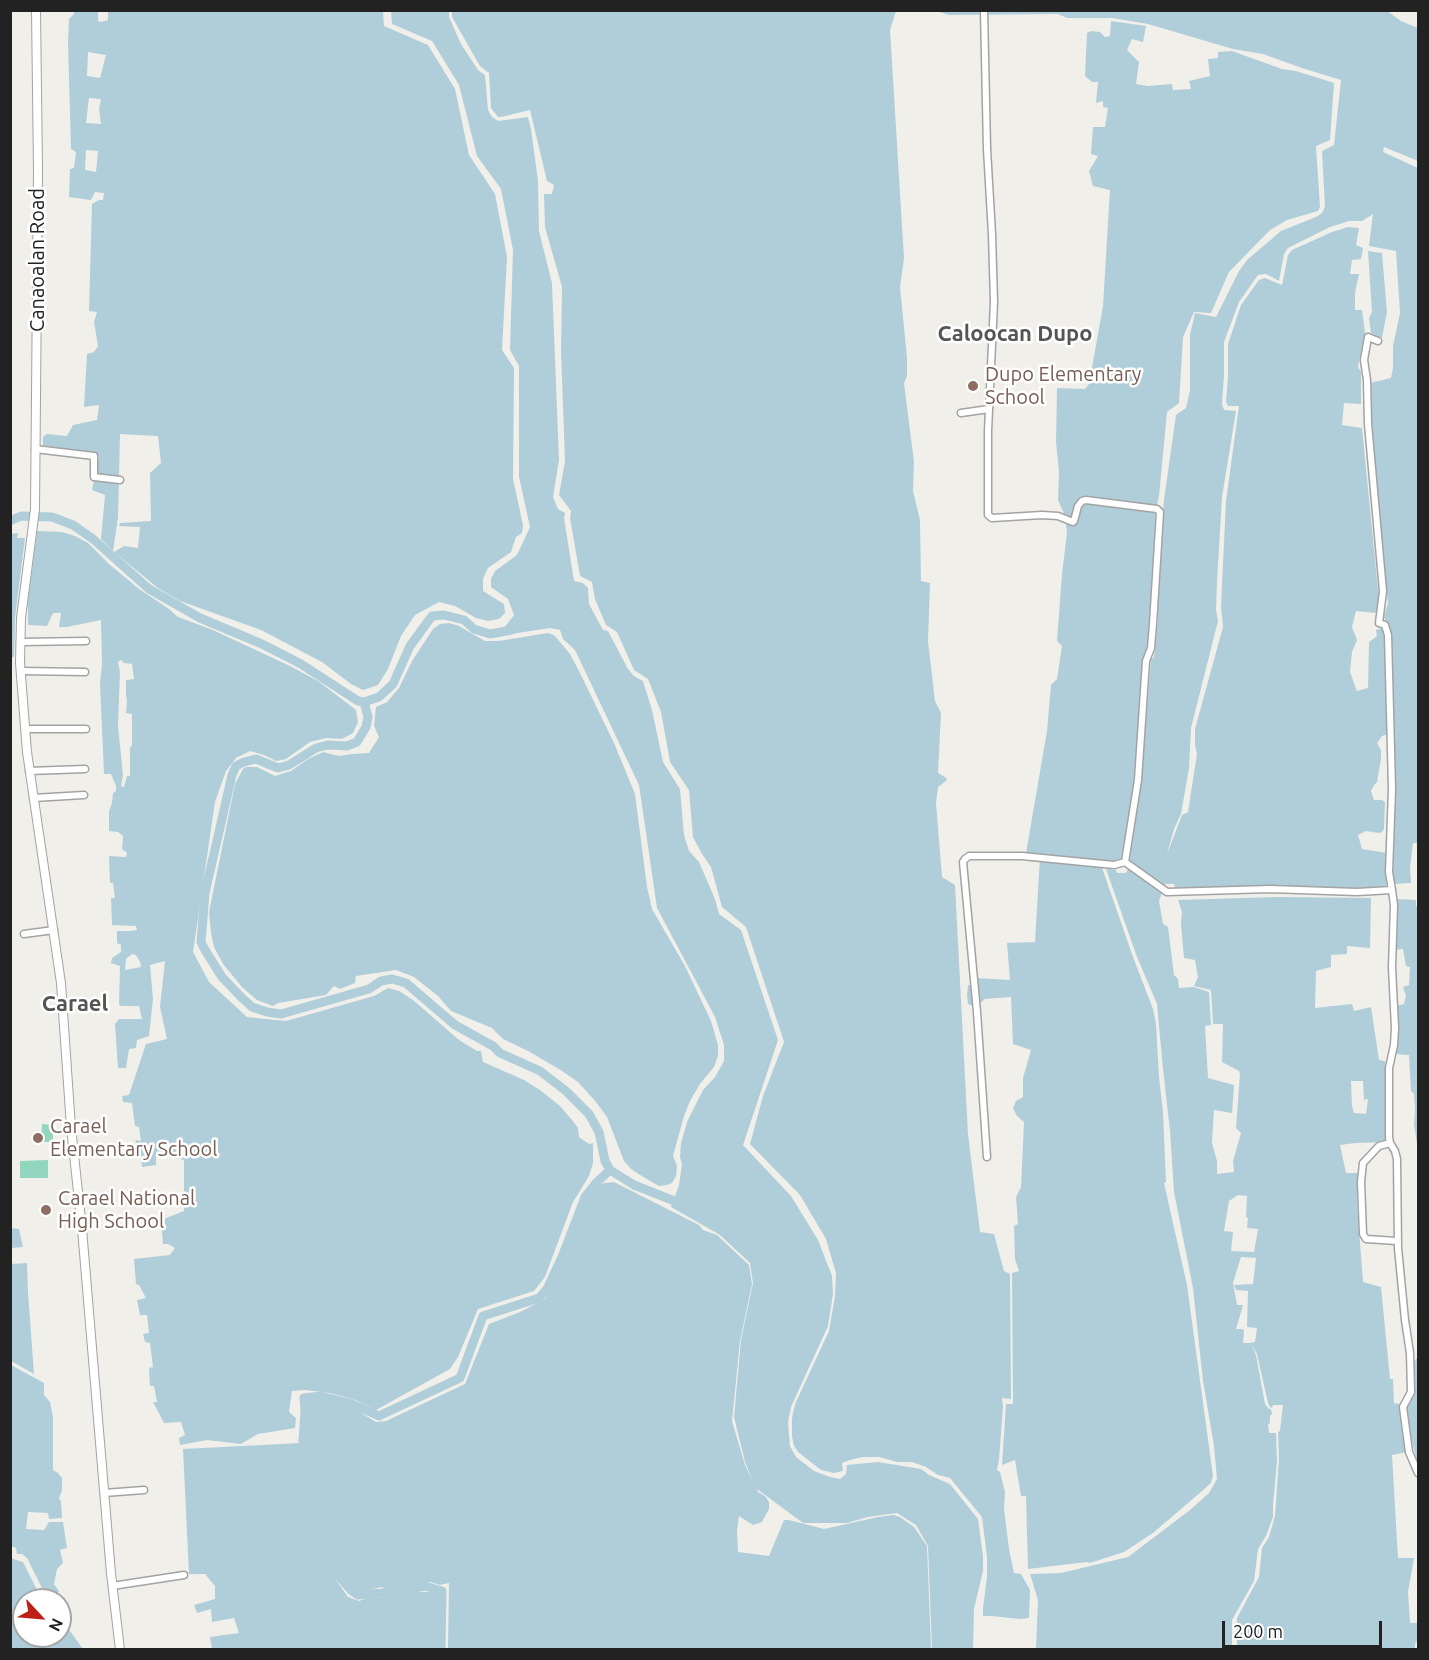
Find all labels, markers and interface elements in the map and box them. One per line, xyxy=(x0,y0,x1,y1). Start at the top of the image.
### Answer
street label: Canaoalan Road xyxy=(25,188,49,332)
district label: Caloocan Dupo xyxy=(937,321,1093,347)
place label: Dupo Elementary School xyxy=(985,362,1141,409)
marker: Dupo Elementary School xyxy=(966,379,980,393)
district label: Carael xyxy=(42,991,108,1017)
place label: Carael Elementary School xyxy=(50,1114,217,1161)
marker: Carael Elementary School xyxy=(31,1131,45,1145)
place label: Carael National High School xyxy=(58,1186,195,1233)
marker: Carael National High School xyxy=(39,1203,53,1217)
north arrow xyxy=(12,1588,72,1648)
scale bar xyxy=(1225,1609,1386,1647)
text: N xyxy=(46,1616,67,1634)
text: 200 m xyxy=(1233,1621,1283,1641)

